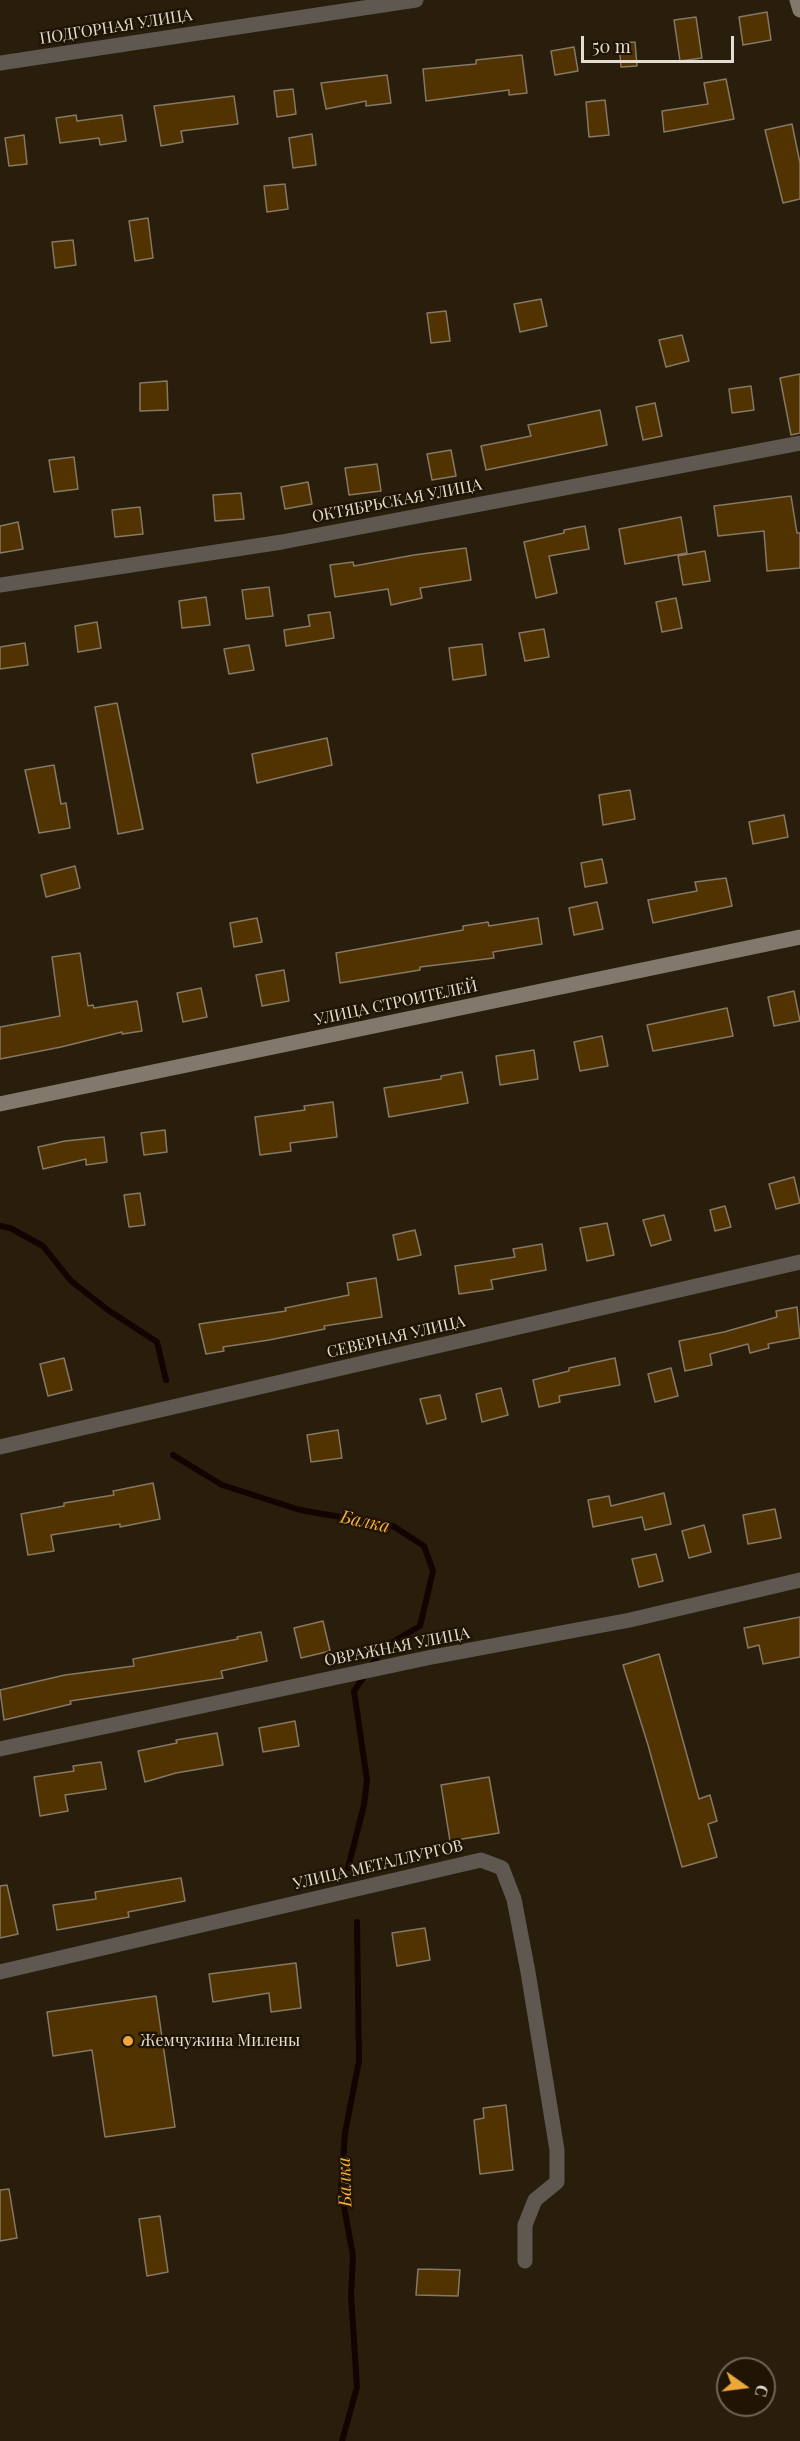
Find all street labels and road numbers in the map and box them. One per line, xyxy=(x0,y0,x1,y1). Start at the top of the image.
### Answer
street label: ПОДГОРНАЯ УЛИЦА xyxy=(38,5,194,49)
street label: ОКТЯБРЬСКАЯ УЛИЦА xyxy=(311,475,483,527)
street label: УЛИЦА СТРОИТЕЛЕЙ xyxy=(313,976,479,1030)
street label: СЕВЕРНАЯ УЛИЦА xyxy=(325,1312,467,1362)
street label: ОВРАЖНАЯ УЛИЦА xyxy=(323,1623,471,1671)
street label: УЛИЦА МЕТАЛЛУРГОВ xyxy=(291,1836,465,1894)

